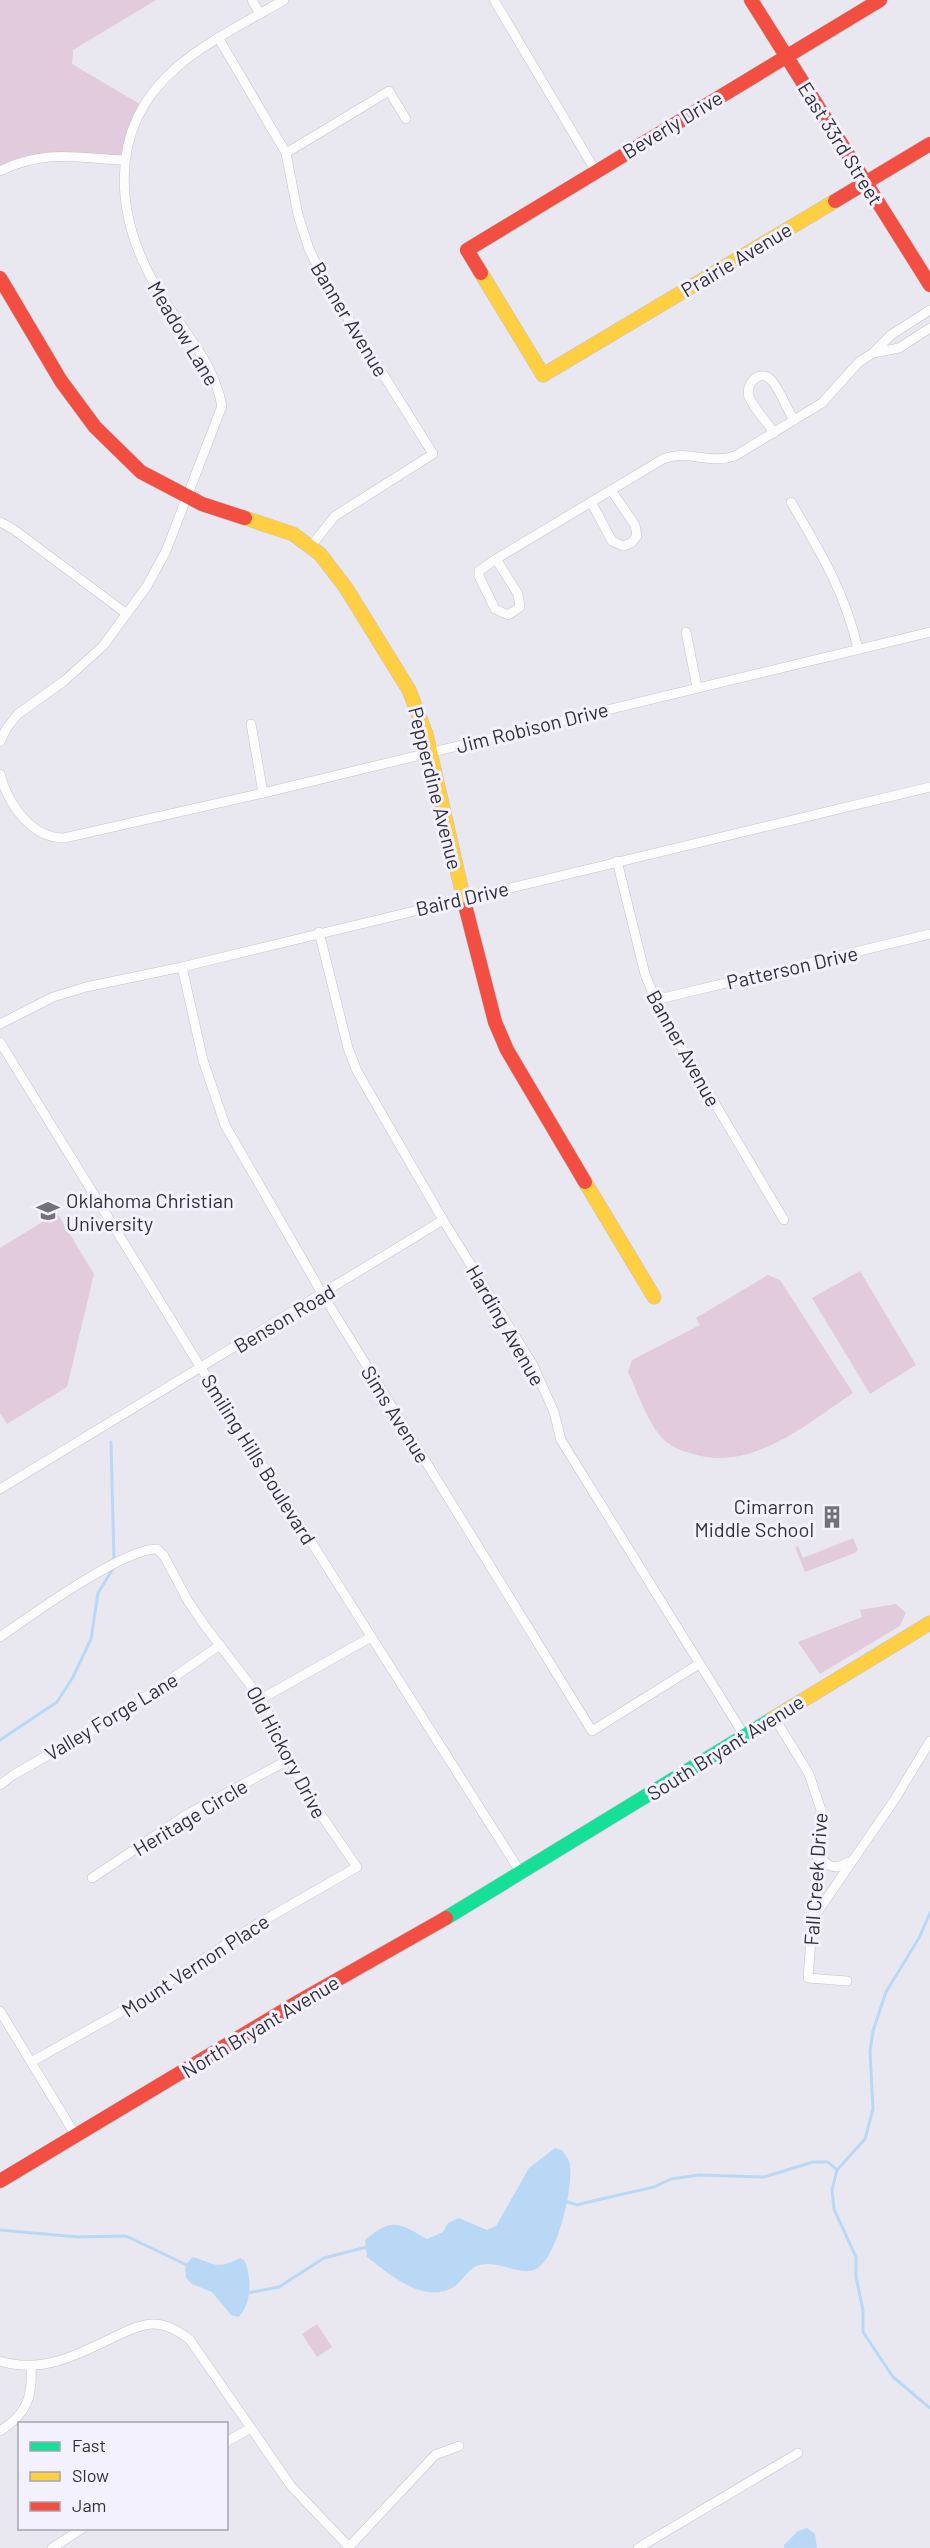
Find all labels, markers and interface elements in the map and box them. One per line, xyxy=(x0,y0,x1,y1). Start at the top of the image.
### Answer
street label: East 33rd Street xyxy=(794,77,888,209)
street label: Beverly Drive xyxy=(618,85,726,163)
street label: Prairie Avenue xyxy=(676,217,796,301)
street label: Banner Avenue xyxy=(306,257,394,381)
street label: Meadow Lane xyxy=(143,276,225,390)
street label: Jim Robison Drive xyxy=(453,696,611,758)
street label: Pepperdine Avenue xyxy=(404,704,468,872)
street label: Baird Drive xyxy=(413,876,511,920)
street label: Patterson Drive xyxy=(724,940,860,994)
street label: Banner Avenue xyxy=(642,986,726,1110)
place label: Oklahoma Christian University xyxy=(66,1188,234,1235)
school or university icon: Oklahoma Christian University xyxy=(35,1198,61,1224)
street label: Harding Avenue xyxy=(462,1260,550,1390)
street label: Benson Road xyxy=(229,1278,339,1358)
street label: Sims Avenue xyxy=(357,1361,435,1467)
street label: Smiling Hills Boulevard xyxy=(197,1369,321,1549)
place label: Cimarron Middle School xyxy=(694,1494,814,1541)
building icon: Cimarron Middle School xyxy=(819,1504,845,1530)
street label: Valley Forge Lane xyxy=(40,1667,182,1765)
street label: Old Hickory Drive xyxy=(242,1682,332,1822)
street label: South Bryant Avenue xyxy=(642,1689,808,1805)
street label: Heritage Circle xyxy=(129,1773,251,1861)
street label: Fall Creek Drive xyxy=(798,1812,832,1946)
street label: Mount Vernon Place xyxy=(117,1908,273,2022)
street label: North Bryant Avenue xyxy=(177,1970,343,2082)
legend xyxy=(18,2422,228,2530)
text: Fast xyxy=(72,2434,106,2456)
text: Slow xyxy=(72,2464,109,2486)
text: Jam xyxy=(72,2494,106,2516)

